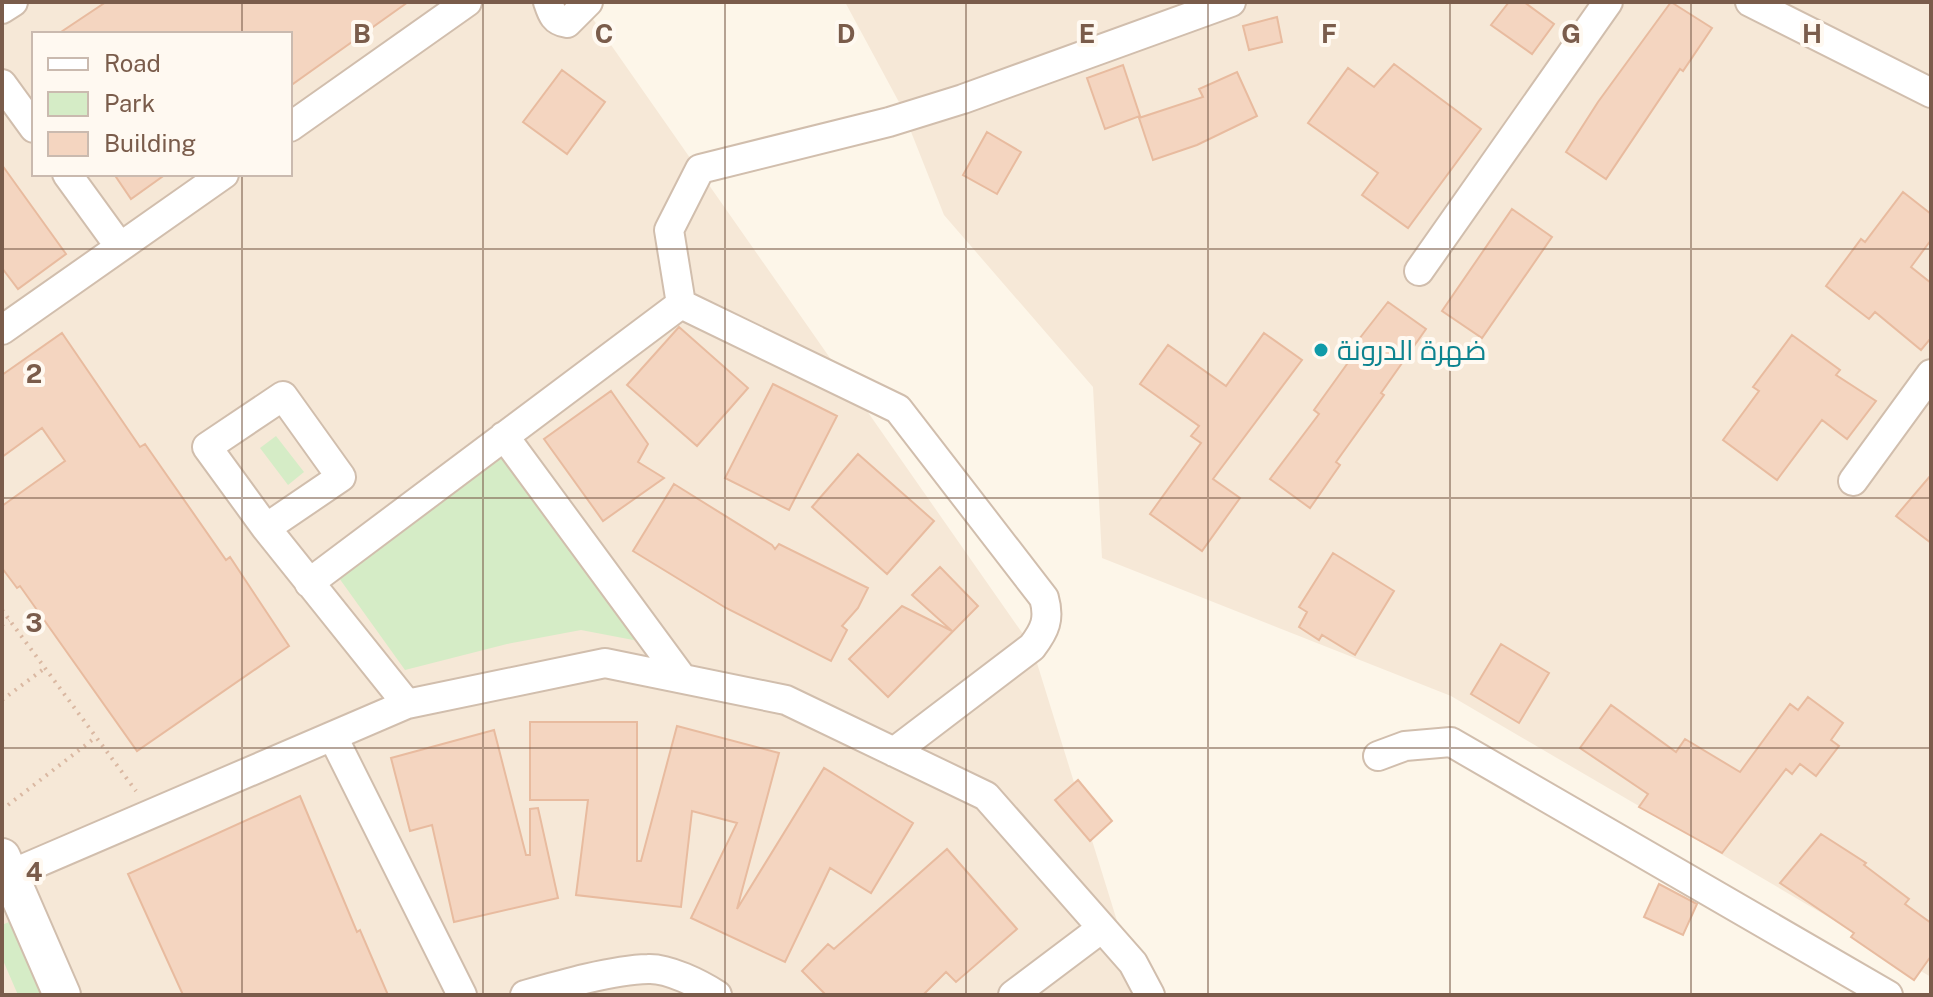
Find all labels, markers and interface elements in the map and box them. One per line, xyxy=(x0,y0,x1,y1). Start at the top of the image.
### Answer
text: B xyxy=(353,18,371,49)
text: C xyxy=(595,18,613,49)
text: D xyxy=(837,18,855,49)
text: E xyxy=(1079,18,1095,49)
text: F xyxy=(1321,18,1337,49)
text: G xyxy=(1561,18,1581,49)
text: H xyxy=(1802,18,1822,49)
legend xyxy=(32,32,292,176)
text: Road xyxy=(104,49,161,77)
text: Park xyxy=(104,89,155,117)
text: Building xyxy=(104,129,196,157)
place label: ضهرة الدرونة xyxy=(1337,333,1487,367)
marker: ضهرة الدرونة xyxy=(1312,341,1330,359)
text: 2 xyxy=(26,358,42,389)
text: 3 xyxy=(25,607,43,638)
text: 4 xyxy=(25,856,43,887)

